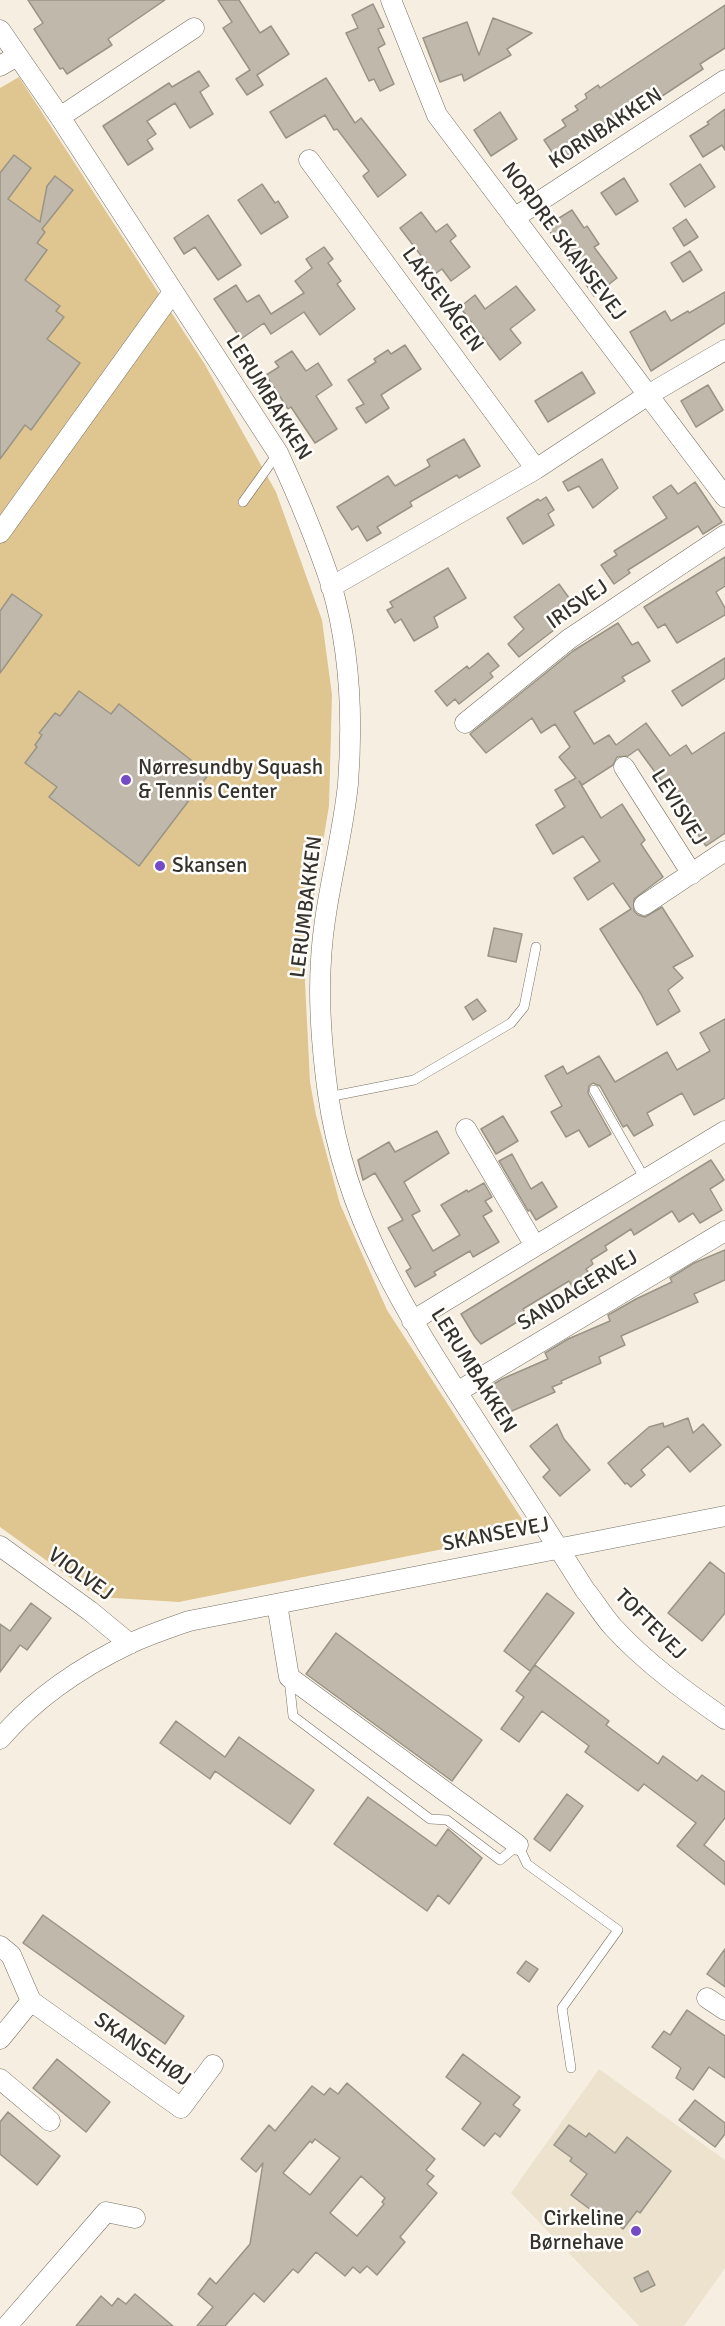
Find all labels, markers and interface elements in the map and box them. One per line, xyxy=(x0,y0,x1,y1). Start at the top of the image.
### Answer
street label: KORNBAKKEN xyxy=(545,83,667,175)
street label: NORDRE SKANSEVEJ xyxy=(495,158,631,326)
street label: LAKSEVÅGEN xyxy=(396,243,488,357)
street label: LERUMBAKKEN xyxy=(220,331,316,465)
street label: IRISVEJ xyxy=(542,575,614,635)
place label: Nørresundby Squash & Tennis Center xyxy=(138,755,323,805)
street label: LEVISVEJ xyxy=(645,765,711,851)
marker: Nørresundby Squash & Tennis Center xyxy=(119,773,133,787)
street label: LERUMBAKKEN xyxy=(286,835,328,979)
place label: Skansen xyxy=(172,853,247,879)
marker: Skansen xyxy=(153,859,167,873)
street label: SANDAGERVEJ xyxy=(513,1245,643,1337)
street label: LERUMBAKKEN xyxy=(425,1304,521,1438)
street label: SKANSEVEJ xyxy=(440,1512,552,1558)
street label: VIOLVEJ xyxy=(42,1543,118,1607)
street label: TOFTEVEJ xyxy=(609,1584,691,1666)
street label: SKANSEHØJ xyxy=(89,2008,195,2092)
place label: Cirkeline Børnehave xyxy=(529,2206,624,2256)
marker: Cirkeline Børnehave xyxy=(629,2224,643,2238)

